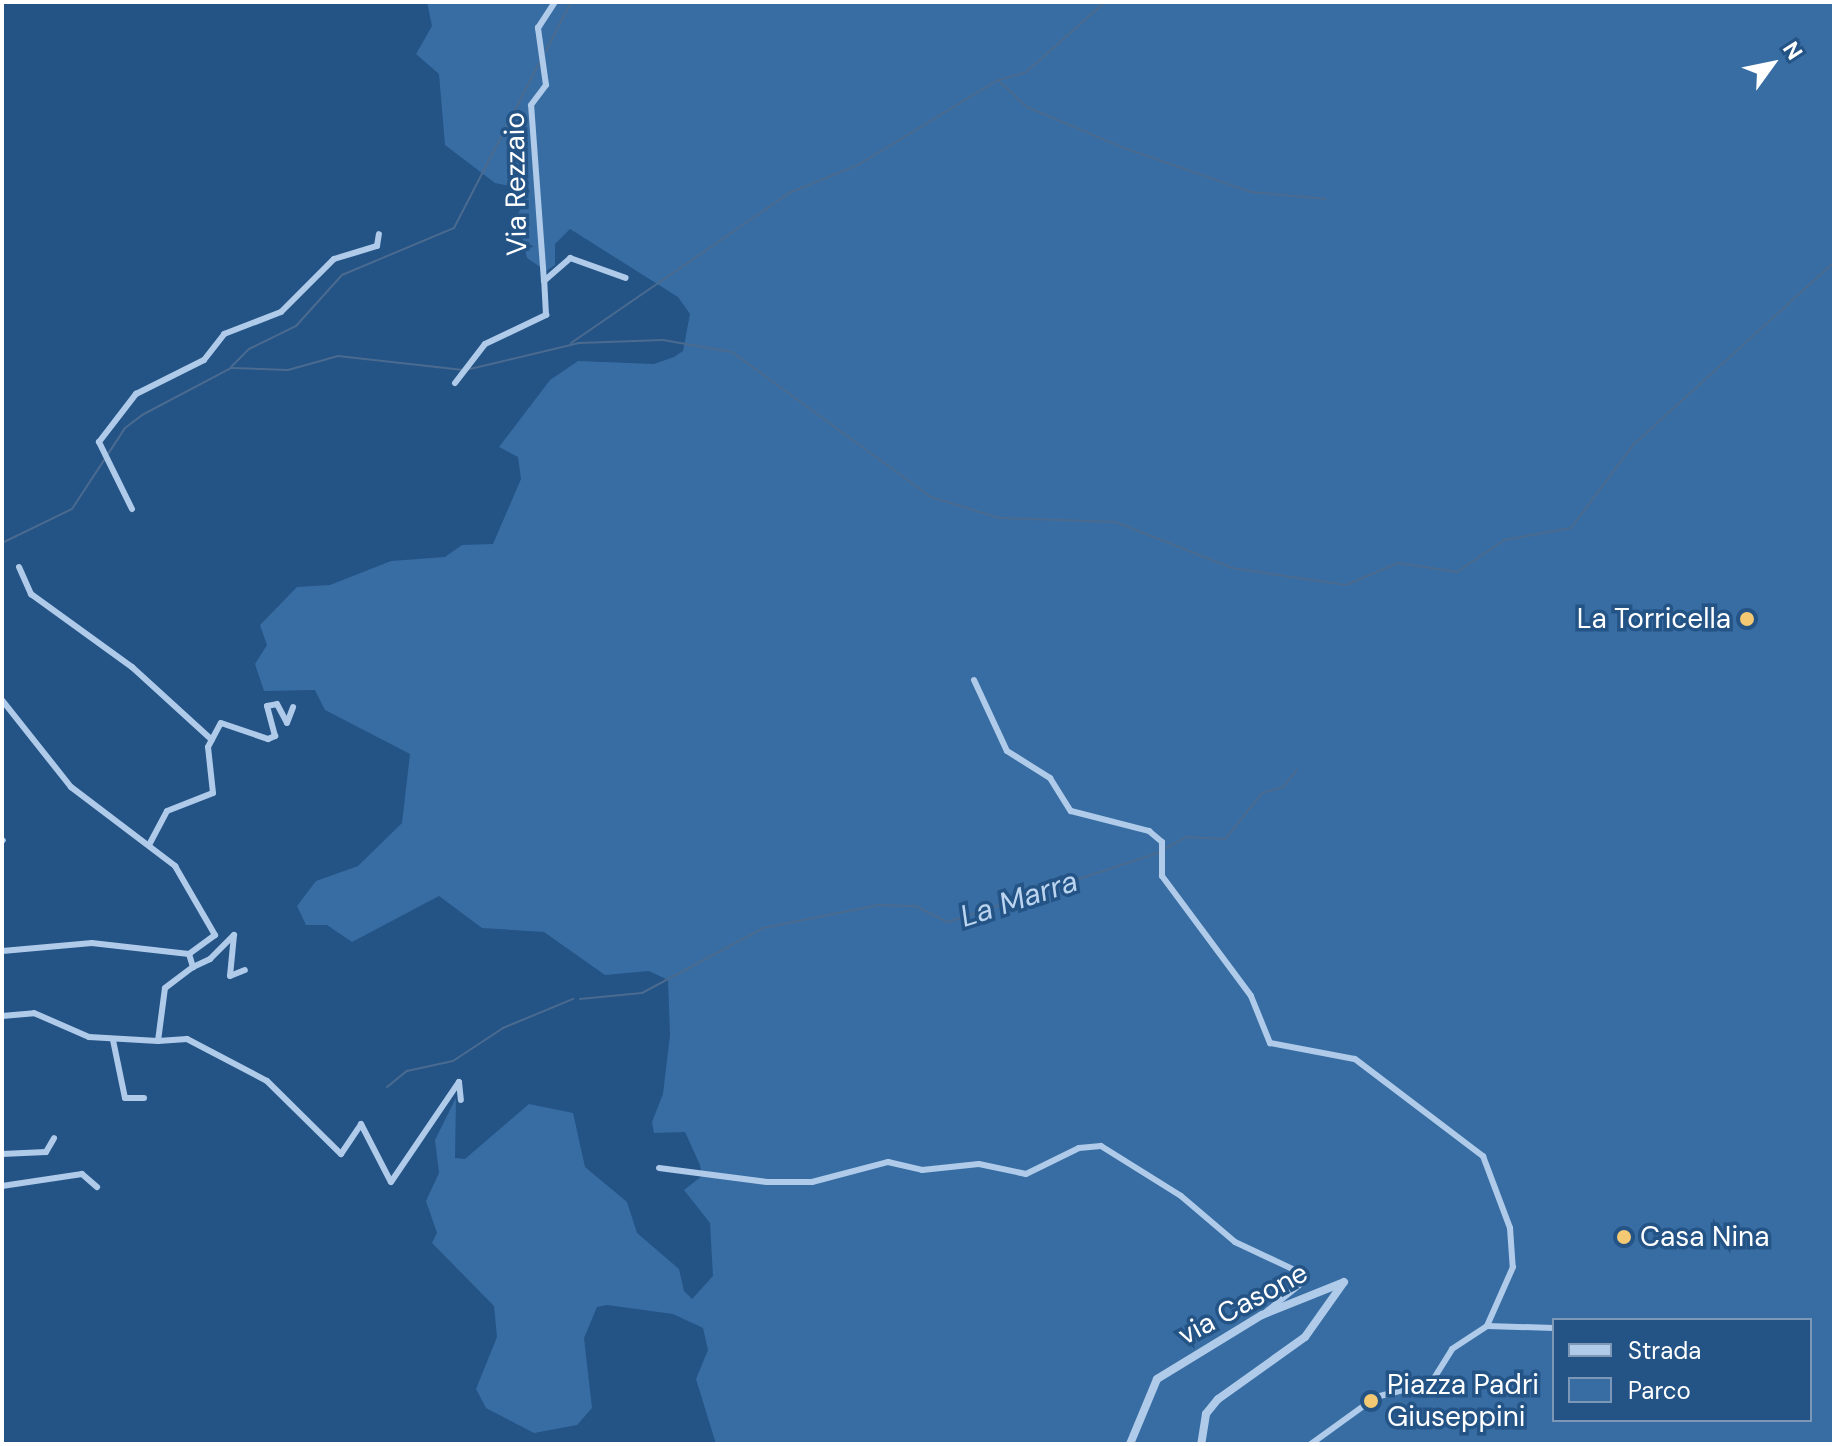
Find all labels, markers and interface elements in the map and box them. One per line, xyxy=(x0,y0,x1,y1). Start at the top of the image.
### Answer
north arrow xyxy=(1732,24,1812,104)
text: N xyxy=(1776,36,1809,65)
street label: Via Rezzaio xyxy=(498,112,534,256)
place label: La Torricella xyxy=(1577,602,1731,636)
marker: La Torricella xyxy=(1738,610,1756,628)
water label: La Marra xyxy=(956,863,1082,935)
place label: Casa Nina xyxy=(1640,1220,1769,1254)
marker: Casa Nina xyxy=(1615,1228,1633,1246)
street label: via Casone xyxy=(1172,1256,1314,1352)
legend xyxy=(1552,1318,1812,1422)
text: Strada xyxy=(1628,1335,1701,1366)
place label: Piazza Padri Giuseppini xyxy=(1387,1368,1539,1434)
text: Parco xyxy=(1628,1375,1691,1406)
marker: Piazza Padri Giuseppini xyxy=(1362,1392,1380,1410)

